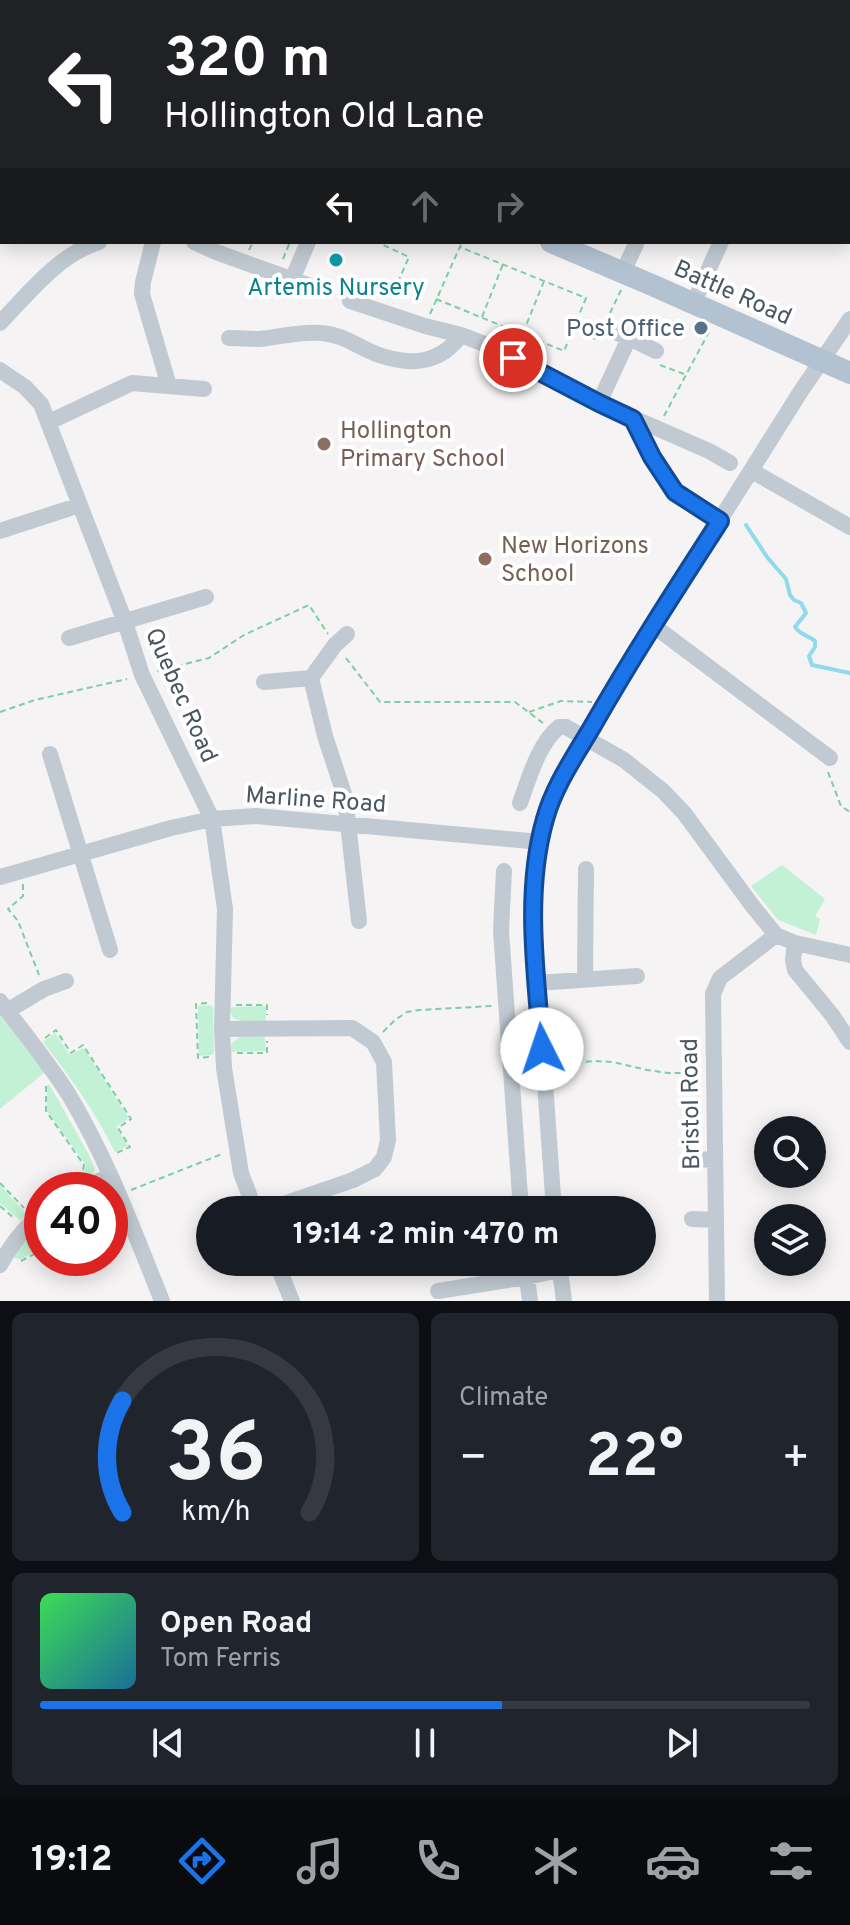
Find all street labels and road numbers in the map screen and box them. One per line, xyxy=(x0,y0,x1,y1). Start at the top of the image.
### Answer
street label: Battle Road xyxy=(669,255,796,333)
street label: Quebec Road xyxy=(137,624,223,768)
street label: Marline Road xyxy=(244,781,387,821)
street label: Bristol Road xyxy=(676,1038,708,1170)

